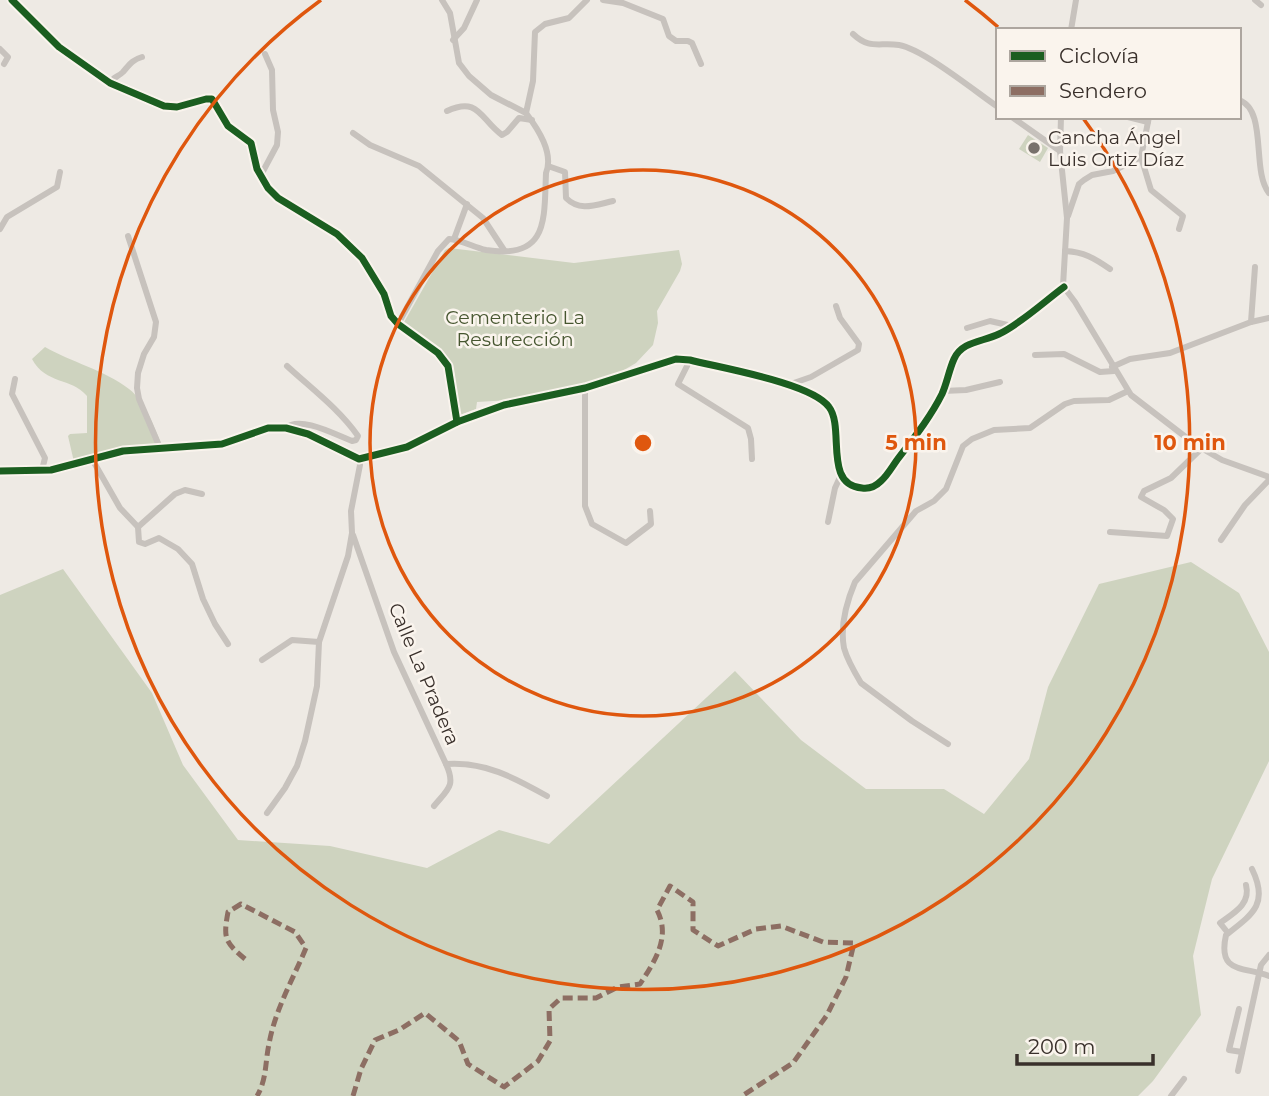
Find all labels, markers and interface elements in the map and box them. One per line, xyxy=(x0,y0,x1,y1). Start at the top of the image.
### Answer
legend xyxy=(996,28,1241,119)
text: Ciclovía xyxy=(1059,43,1139,68)
text: Sendero xyxy=(1059,78,1147,103)
place label: Cancha Ángel Luis Ortiz Díaz xyxy=(1048,126,1184,171)
marker: Cancha Ángel Luis Ortiz Díaz xyxy=(1026,140,1042,156)
park label: Cementerio La Resurección xyxy=(445,306,585,351)
text: 5 min xyxy=(885,430,947,455)
text: 10 min xyxy=(1154,430,1226,455)
centre of rings xyxy=(631,431,655,455)
street label: Calle La Pradera xyxy=(384,599,464,749)
scale bar xyxy=(1017,1023,1154,1066)
text: 200 m xyxy=(1028,1034,1095,1059)

